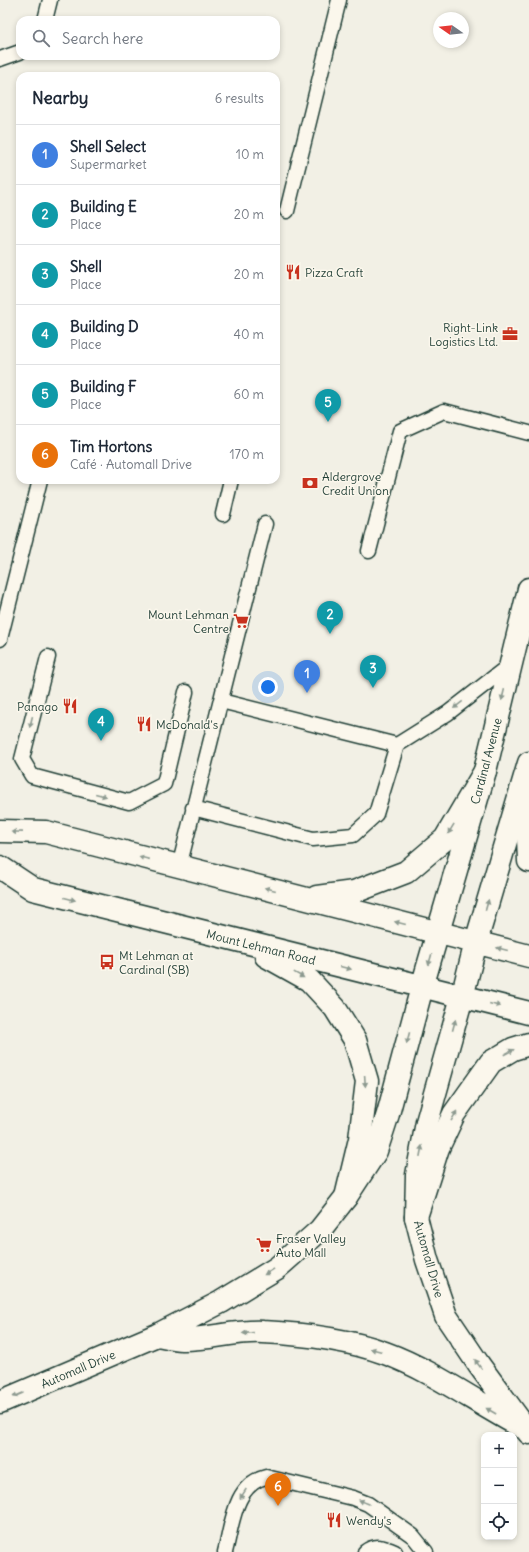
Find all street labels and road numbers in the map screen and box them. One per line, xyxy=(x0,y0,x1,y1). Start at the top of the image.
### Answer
street label: Cardinal Avenue xyxy=(467,716,505,806)
street label: Mount Lehman Road xyxy=(205,926,317,968)
street label: Automall Drive xyxy=(411,1219,447,1299)
street label: Automall Drive xyxy=(38,1347,118,1391)

